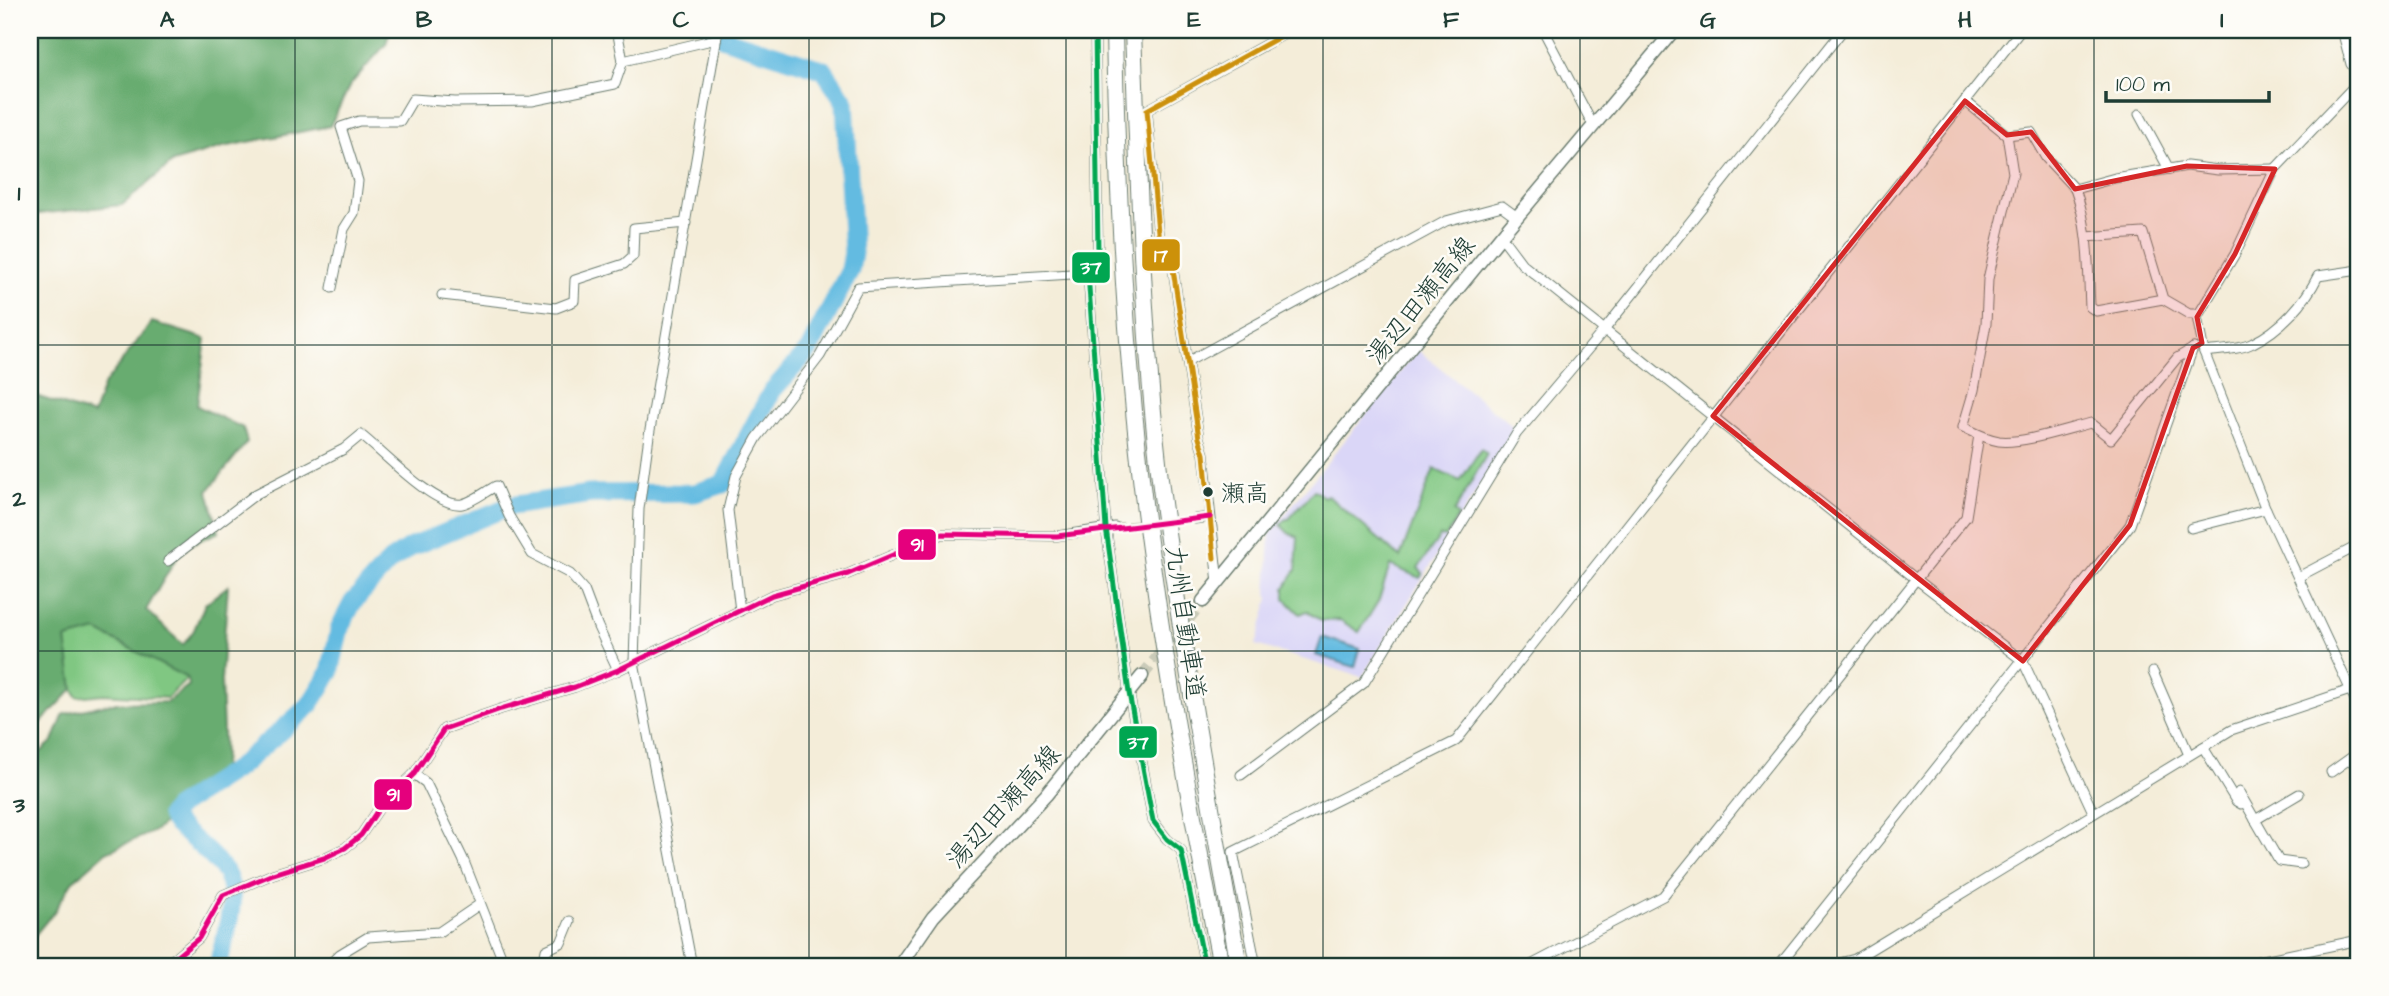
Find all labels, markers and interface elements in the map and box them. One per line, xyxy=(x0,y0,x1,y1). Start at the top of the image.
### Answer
text: A xyxy=(160,4,175,36)
text: B xyxy=(416,4,433,36)
text: C xyxy=(673,4,690,36)
text: D xyxy=(931,4,946,36)
text: E xyxy=(1187,4,1201,36)
text: F xyxy=(1443,4,1460,36)
text: G xyxy=(1700,4,1716,36)
text: H xyxy=(1958,4,1972,36)
text: I xyxy=(2220,4,2224,36)
scale bar xyxy=(2106,60,2268,104)
text: 100 m xyxy=(2116,70,2171,99)
text: 1 xyxy=(18,177,21,209)
street label: 湯辺田瀬高線 xyxy=(1358,229,1484,373)
line badge: 17 xyxy=(1141,238,1181,272)
text: 17 xyxy=(1154,243,1168,270)
line badge: 37 xyxy=(1071,251,1111,284)
text: 37 xyxy=(1079,255,1102,282)
place label: 瀬高 xyxy=(1221,477,1269,511)
text: 2 xyxy=(11,483,26,515)
marker: 瀬高 xyxy=(1201,485,1215,499)
line badge: 91 xyxy=(897,528,937,561)
text: 91 xyxy=(910,532,924,559)
street label: 九州自動車道 xyxy=(1156,542,1214,702)
line badge: 37 xyxy=(1118,725,1158,759)
text: 37 xyxy=(1126,730,1149,757)
street label: 湯辺田瀬高線 xyxy=(938,737,1069,877)
line badge: 91 xyxy=(373,778,413,811)
text: 91 xyxy=(386,782,400,809)
text: 3 xyxy=(12,789,25,821)

